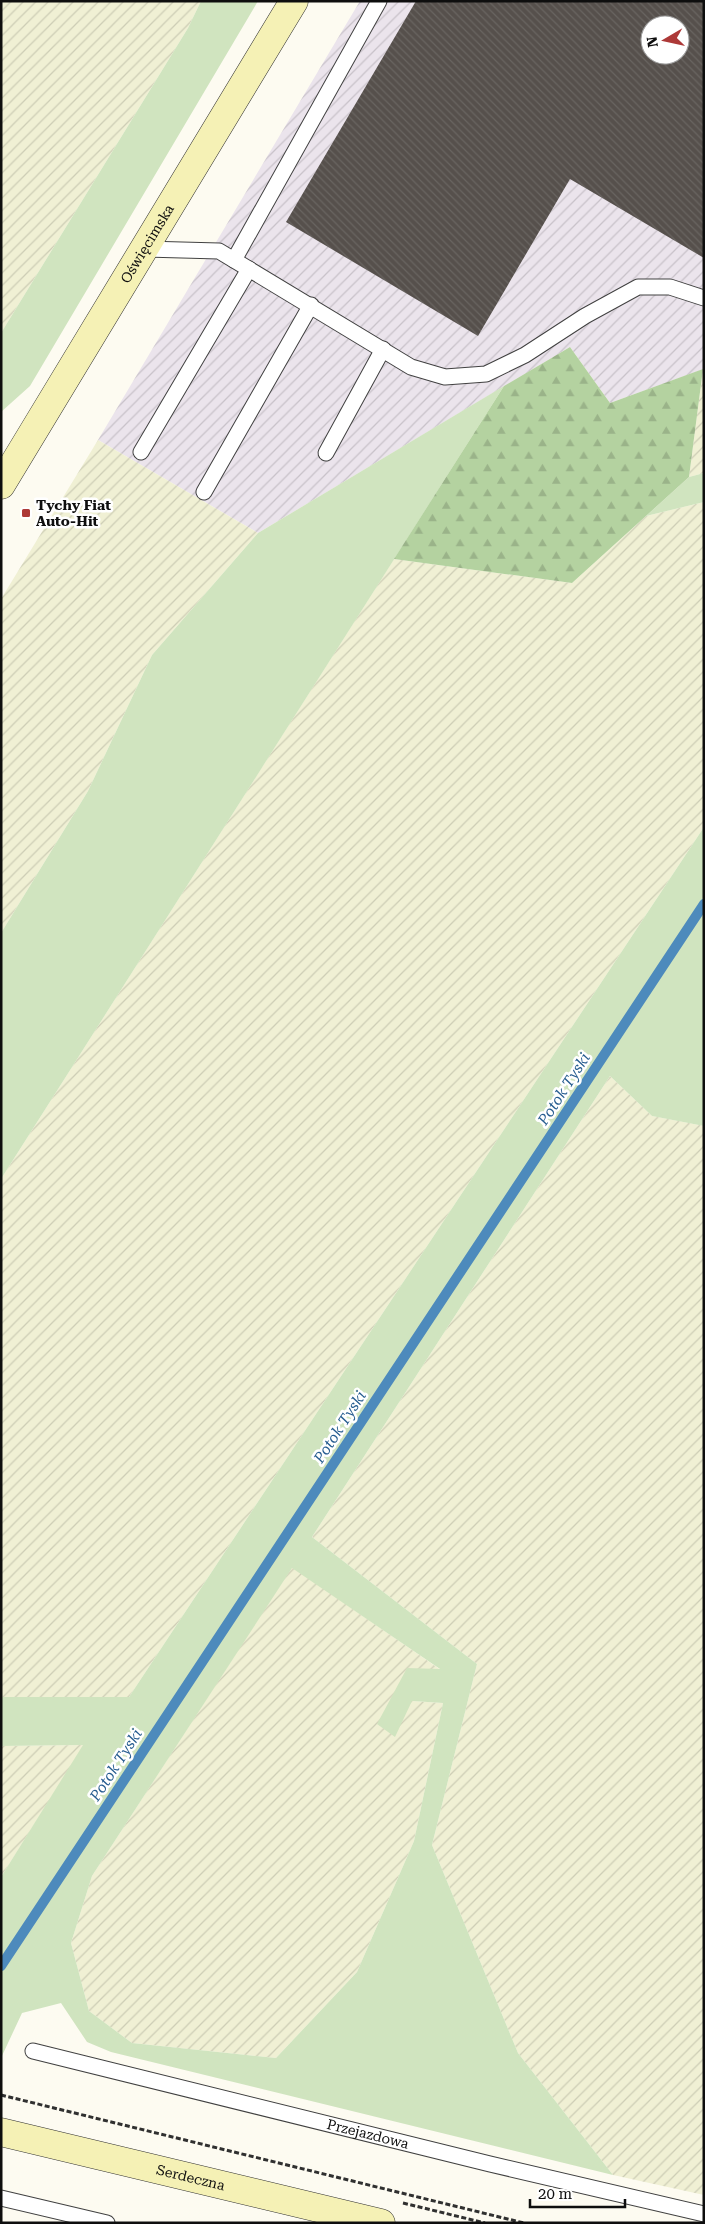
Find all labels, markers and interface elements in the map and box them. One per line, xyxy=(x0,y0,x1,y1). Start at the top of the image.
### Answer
north arrow xyxy=(640,15,690,65)
text: N xyxy=(643,35,661,49)
street label: Oświęcimska xyxy=(117,201,177,286)
place label: Tychy Fiat Auto-Hit xyxy=(36,497,111,529)
marker: Tychy Fiat Auto-Hit xyxy=(20,507,32,519)
water label: Potok Tyski xyxy=(533,1049,594,1129)
water label: Potok Tyski xyxy=(309,1387,370,1467)
water label: Potok Tyski xyxy=(85,1725,146,1805)
street label: Przejazdowa xyxy=(325,2116,411,2152)
street label: Serdeczna xyxy=(155,2161,227,2193)
scale bar xyxy=(530,2176,625,2208)
text: 20 m xyxy=(538,2185,573,2203)

